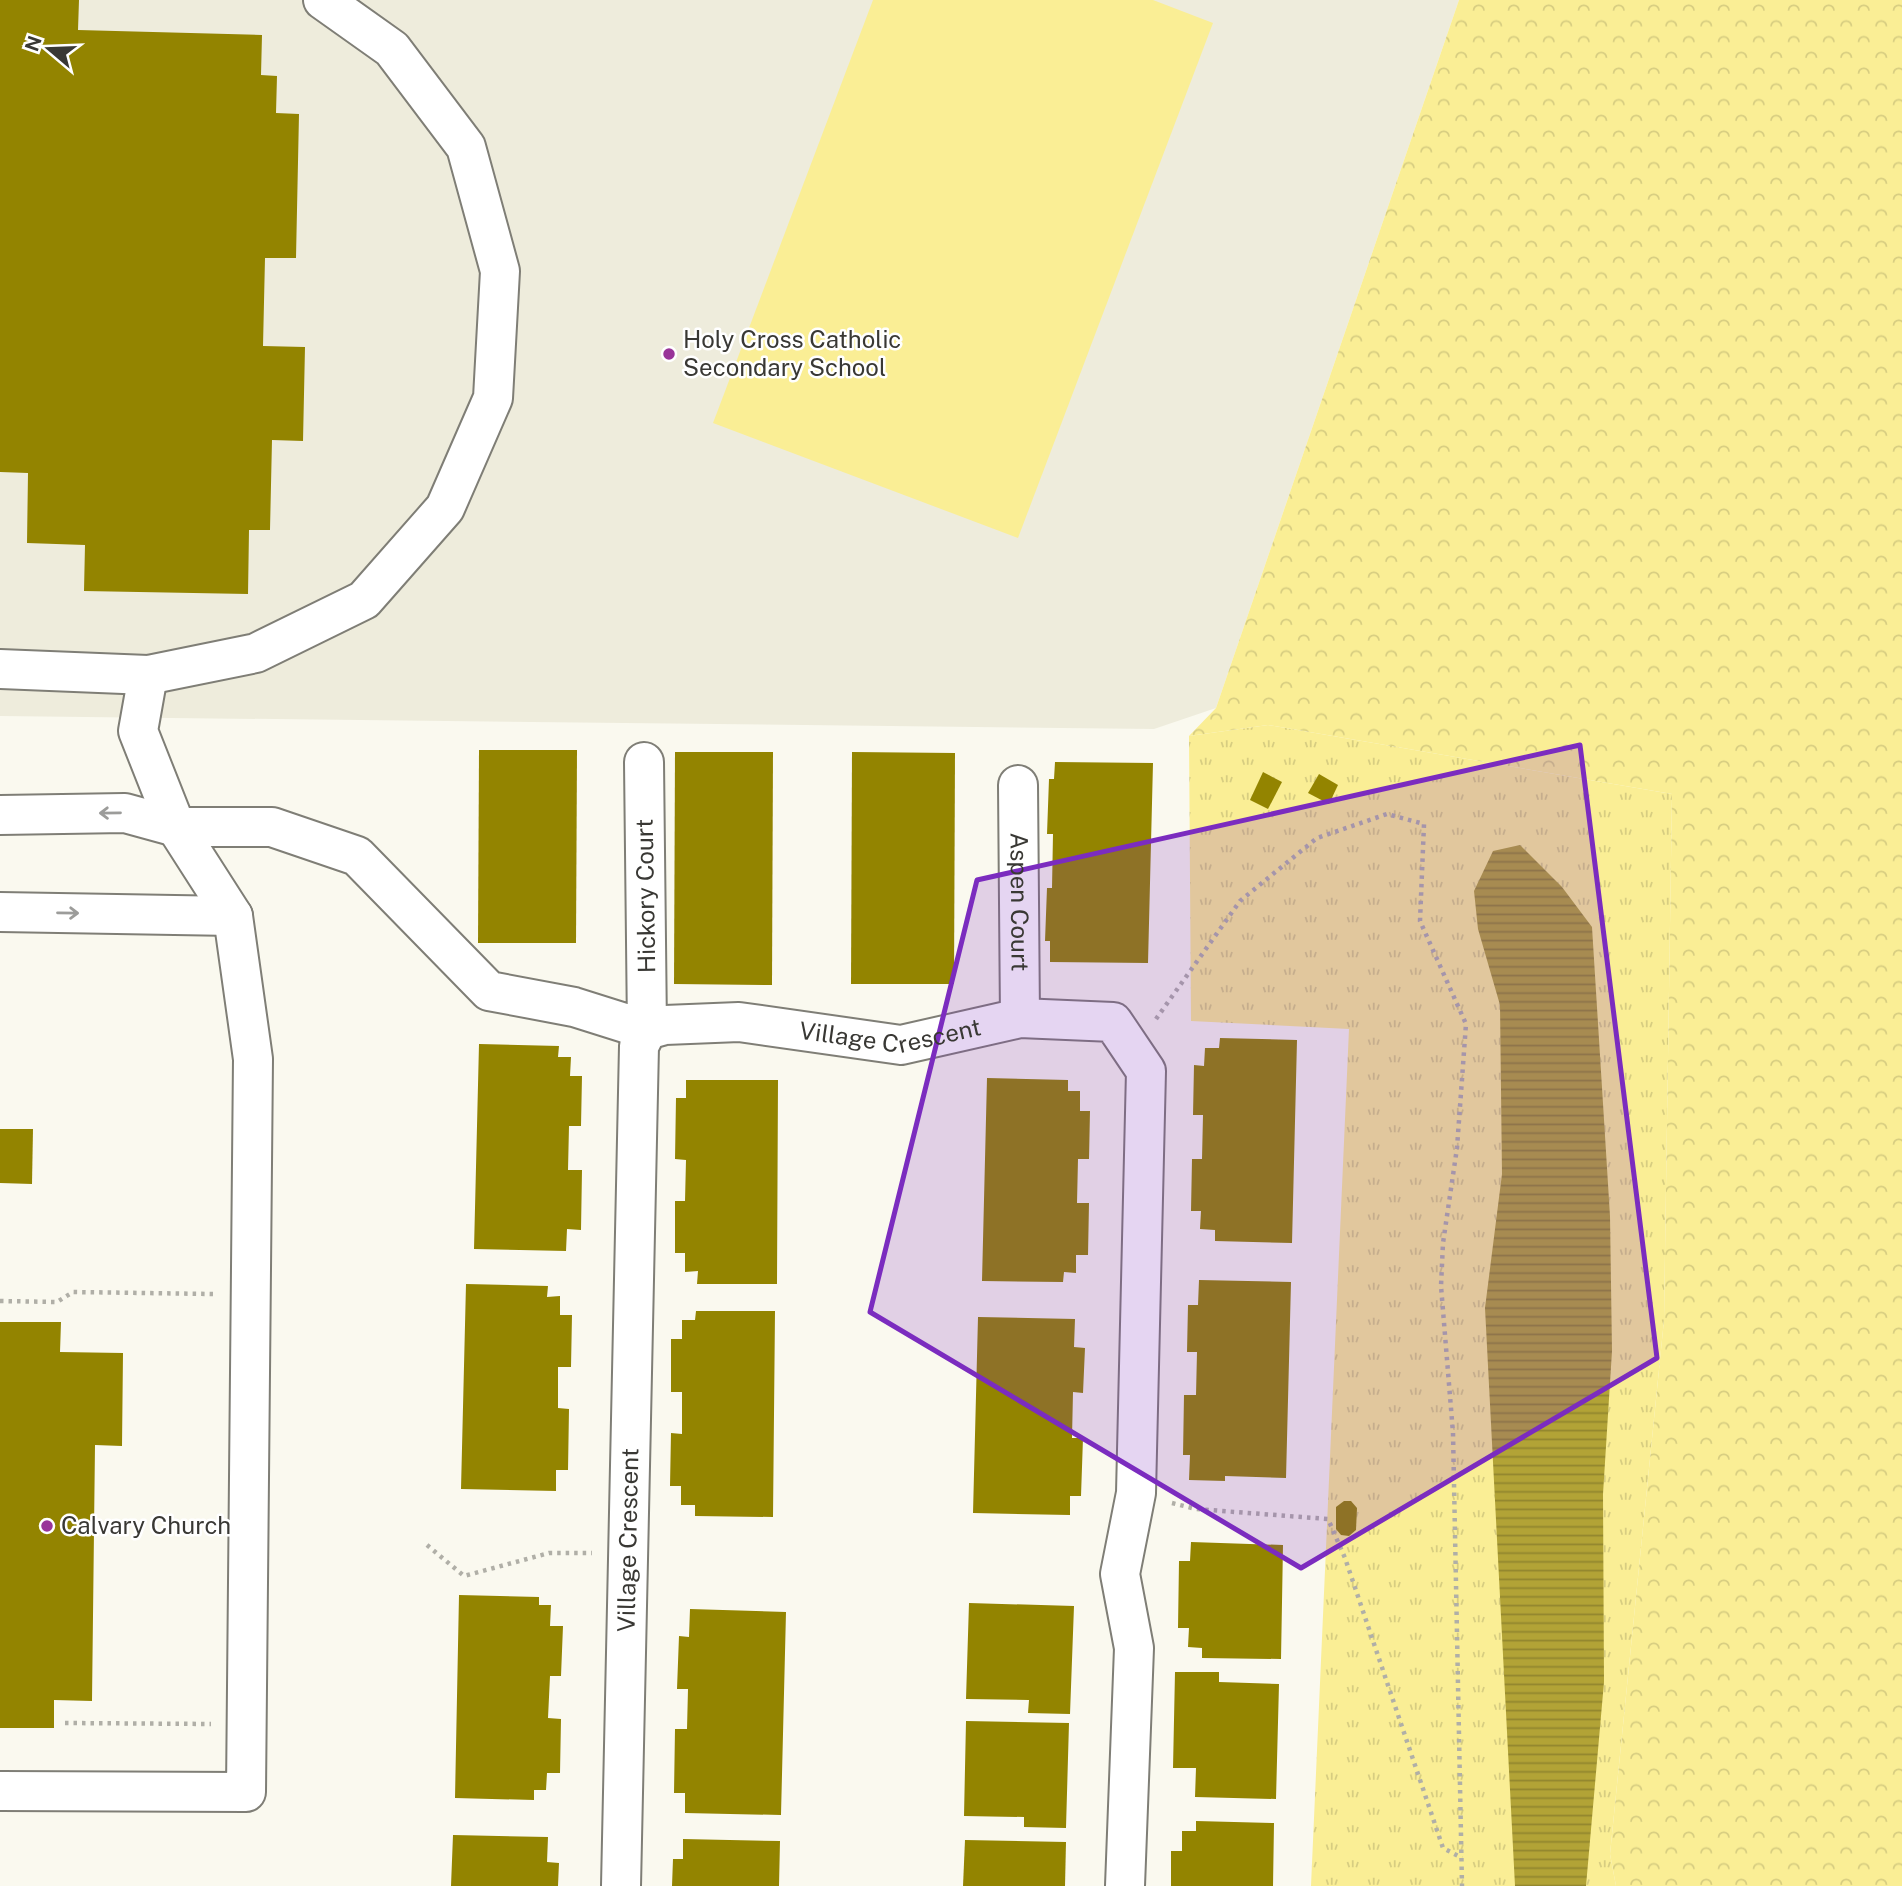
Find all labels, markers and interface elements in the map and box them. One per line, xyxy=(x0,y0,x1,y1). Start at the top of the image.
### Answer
north arrow xyxy=(14,14,84,84)
text: N xyxy=(20,33,46,54)
place label: Holy Cross Catholic Secondary School xyxy=(683,325,901,381)
marker: Holy Cross Catholic Secondary School xyxy=(661,346,677,362)
one-way arrow xyxy=(99,806,122,820)
street label: Hickory Court xyxy=(630,819,660,973)
street label: Aspen Court xyxy=(1005,832,1035,972)
one-way arrow xyxy=(56,907,79,920)
street label: Village Crescent xyxy=(798,1012,983,1058)
street label: Village Crescent xyxy=(611,1448,643,1632)
place label: Calvary Church xyxy=(61,1511,231,1539)
marker: Calvary Church xyxy=(39,1518,55,1534)

